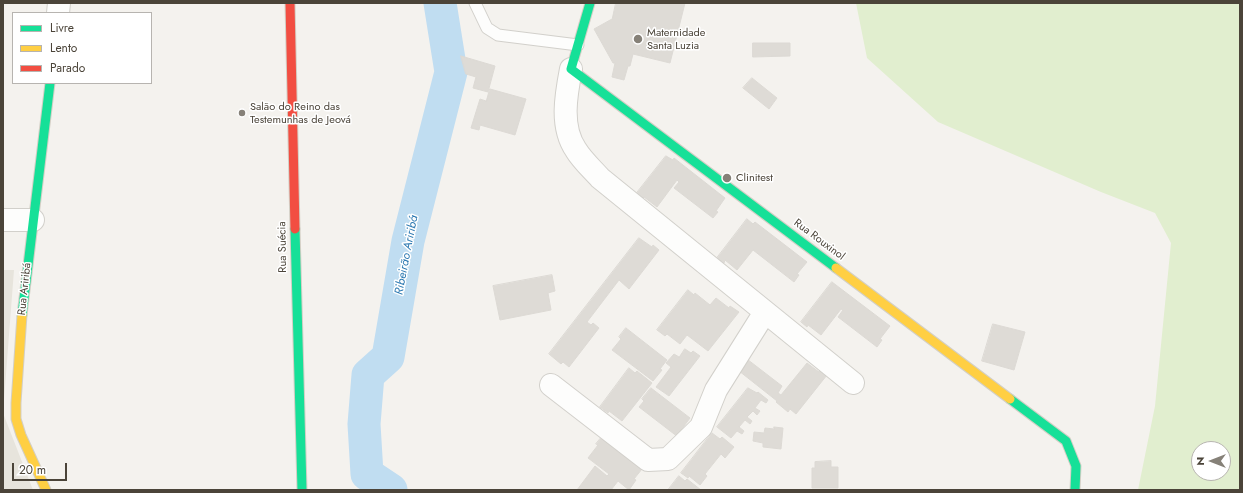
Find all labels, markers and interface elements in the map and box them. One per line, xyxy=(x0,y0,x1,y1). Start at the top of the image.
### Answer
legend xyxy=(12,12,152,84)
text: Livre xyxy=(50,19,74,37)
place label: Maternidade Santa Luzia xyxy=(647,26,705,52)
marker: Maternidade Santa Luzia xyxy=(632,33,644,45)
text: Lento xyxy=(50,39,77,57)
text: Parado xyxy=(50,59,85,77)
place label: Salão do Reino das Testemunhas de Jeová xyxy=(250,100,351,126)
marker: Salão do Reino das Testemunhas de Jeová xyxy=(237,108,247,118)
place label: Clinitest xyxy=(736,171,773,185)
marker: Clinitest xyxy=(721,172,733,184)
water label: Ribeirão Ariribá xyxy=(392,214,422,296)
street label: Rua Rouxinol xyxy=(791,217,847,263)
street label: Rua Suécia xyxy=(276,221,290,273)
street label: Rua Ariribá xyxy=(16,262,34,316)
north arrow xyxy=(1191,441,1231,481)
scale bar xyxy=(14,455,69,481)
text: N xyxy=(1192,457,1208,465)
text: 20 m xyxy=(19,461,46,479)

